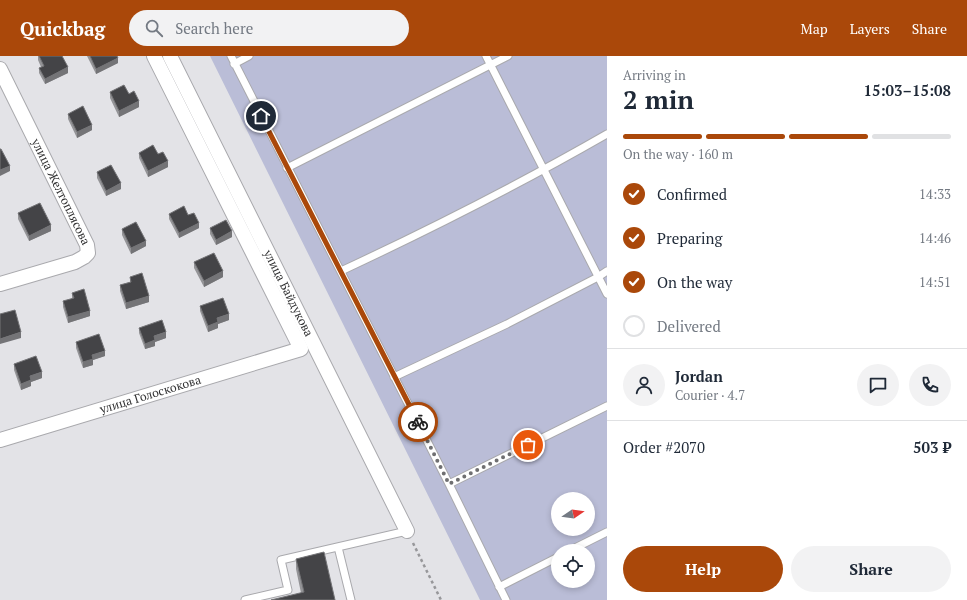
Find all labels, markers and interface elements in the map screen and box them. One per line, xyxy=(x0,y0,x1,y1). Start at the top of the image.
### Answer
search box xyxy=(129,10,409,46)
text: Quickbag xyxy=(20,16,105,41)
icon: search xyxy=(143,17,165,39)
text: Search here xyxy=(175,18,253,38)
text: Map xyxy=(801,19,828,38)
text: Layers xyxy=(850,19,890,38)
text: Share xyxy=(912,19,947,38)
text: Arriving in xyxy=(623,66,686,84)
text: 15:03–15:08 xyxy=(864,80,951,100)
text: 2 min xyxy=(623,82,694,116)
pin xyxy=(244,99,278,133)
icon: home xyxy=(250,105,272,127)
street label: улица Желтоплясова xyxy=(28,135,94,247)
text: On the way · 160 m xyxy=(623,145,733,163)
icon: check xyxy=(623,183,645,205)
text: Confirmed xyxy=(657,184,727,204)
text: 14:33 xyxy=(919,185,951,203)
icon: check xyxy=(623,227,645,249)
text: Preparing xyxy=(657,228,722,248)
text: 14:46 xyxy=(919,229,951,247)
street label: улица Байдукова xyxy=(260,246,317,339)
icon: check xyxy=(623,271,645,293)
text: On the way xyxy=(657,272,732,292)
text: 14:51 xyxy=(919,273,951,291)
text: Delivered xyxy=(657,316,721,336)
button: person xyxy=(623,364,665,406)
button: chat xyxy=(857,364,899,406)
button: phone xyxy=(909,364,951,406)
text: Jordan xyxy=(675,366,723,386)
street label: улица Голоскокова xyxy=(97,372,203,417)
text: Courier · 4.7 xyxy=(675,386,745,404)
courier xyxy=(398,402,438,442)
icon: bike xyxy=(407,411,429,433)
pin xyxy=(511,428,545,462)
icon: bag xyxy=(517,434,539,456)
text: Order #2070 xyxy=(623,437,705,457)
text: 503 ₽ xyxy=(913,437,951,457)
north arrow xyxy=(551,492,595,536)
map controls xyxy=(551,492,595,588)
button: locate xyxy=(551,544,595,588)
button: Help xyxy=(623,546,783,592)
button: Share xyxy=(791,546,951,592)

